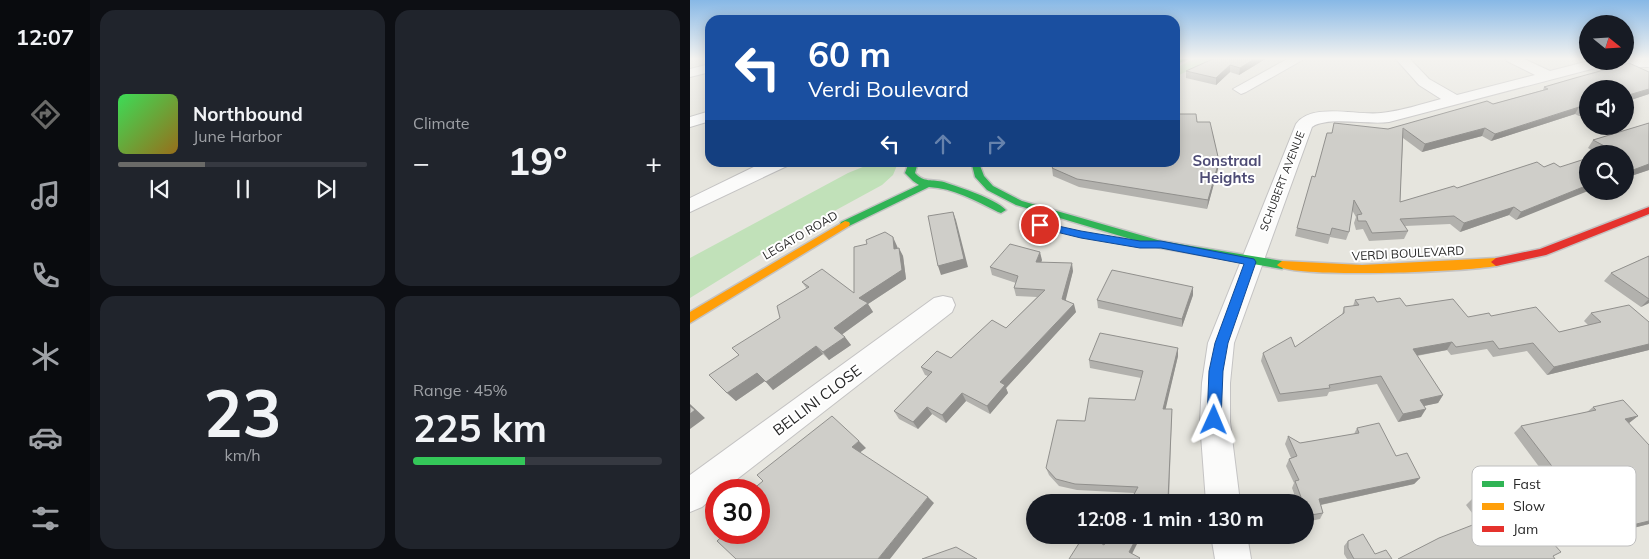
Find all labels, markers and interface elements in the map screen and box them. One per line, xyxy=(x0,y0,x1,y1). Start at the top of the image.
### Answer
north arrow xyxy=(1579,15,1634,70)
map controls xyxy=(1579,15,1634,200)
text: 12:07 xyxy=(16,23,74,51)
text: 60 m xyxy=(808,32,891,76)
icon: left xyxy=(725,35,790,100)
text: Verdi Boulevard xyxy=(808,75,969,103)
button: sound xyxy=(1579,80,1634,135)
icon: directions xyxy=(28,97,63,132)
text: Northbound xyxy=(193,102,303,126)
text: Climate xyxy=(413,113,469,133)
text: June Harbor xyxy=(193,126,282,146)
street label: SCHUBERT AVENUE xyxy=(1256,129,1308,233)
icon: left xyxy=(876,130,904,158)
icon: ahead xyxy=(929,130,957,158)
icon: right xyxy=(982,130,1010,158)
text: 19° xyxy=(507,137,568,185)
text: − xyxy=(413,145,430,180)
text: + xyxy=(645,145,662,180)
button: search xyxy=(1579,145,1634,200)
district label: Sonstraal Heights xyxy=(1192,151,1262,187)
icon: previous xyxy=(146,175,174,203)
icon: pause xyxy=(229,175,257,203)
icon: next xyxy=(312,175,340,203)
icon: music xyxy=(28,178,63,213)
pin xyxy=(1019,204,1061,246)
street label: LEGATO ROAD xyxy=(760,207,840,263)
icon: arrive xyxy=(1026,211,1054,239)
street label: VERDI BOULEVARD xyxy=(1351,243,1465,263)
icon: phone xyxy=(28,258,63,293)
icon: climate xyxy=(28,339,63,374)
street label: BELLINI CLOSE xyxy=(769,360,865,439)
text: 23 xyxy=(203,372,282,453)
text: Range · 45% xyxy=(413,380,508,400)
position arrow xyxy=(1187,393,1239,445)
text: 225 km xyxy=(413,404,547,452)
icon: car xyxy=(28,420,63,455)
text: km/h xyxy=(224,445,261,465)
legend xyxy=(1472,466,1636,546)
text: Fast xyxy=(1513,475,1541,493)
speed limit sign: 30 xyxy=(705,479,770,544)
text: Slow xyxy=(1513,497,1545,515)
icon: filters xyxy=(28,501,63,536)
text: 12:08 · 1 min · 130 m xyxy=(1076,507,1264,531)
text: Jam xyxy=(1513,520,1538,538)

